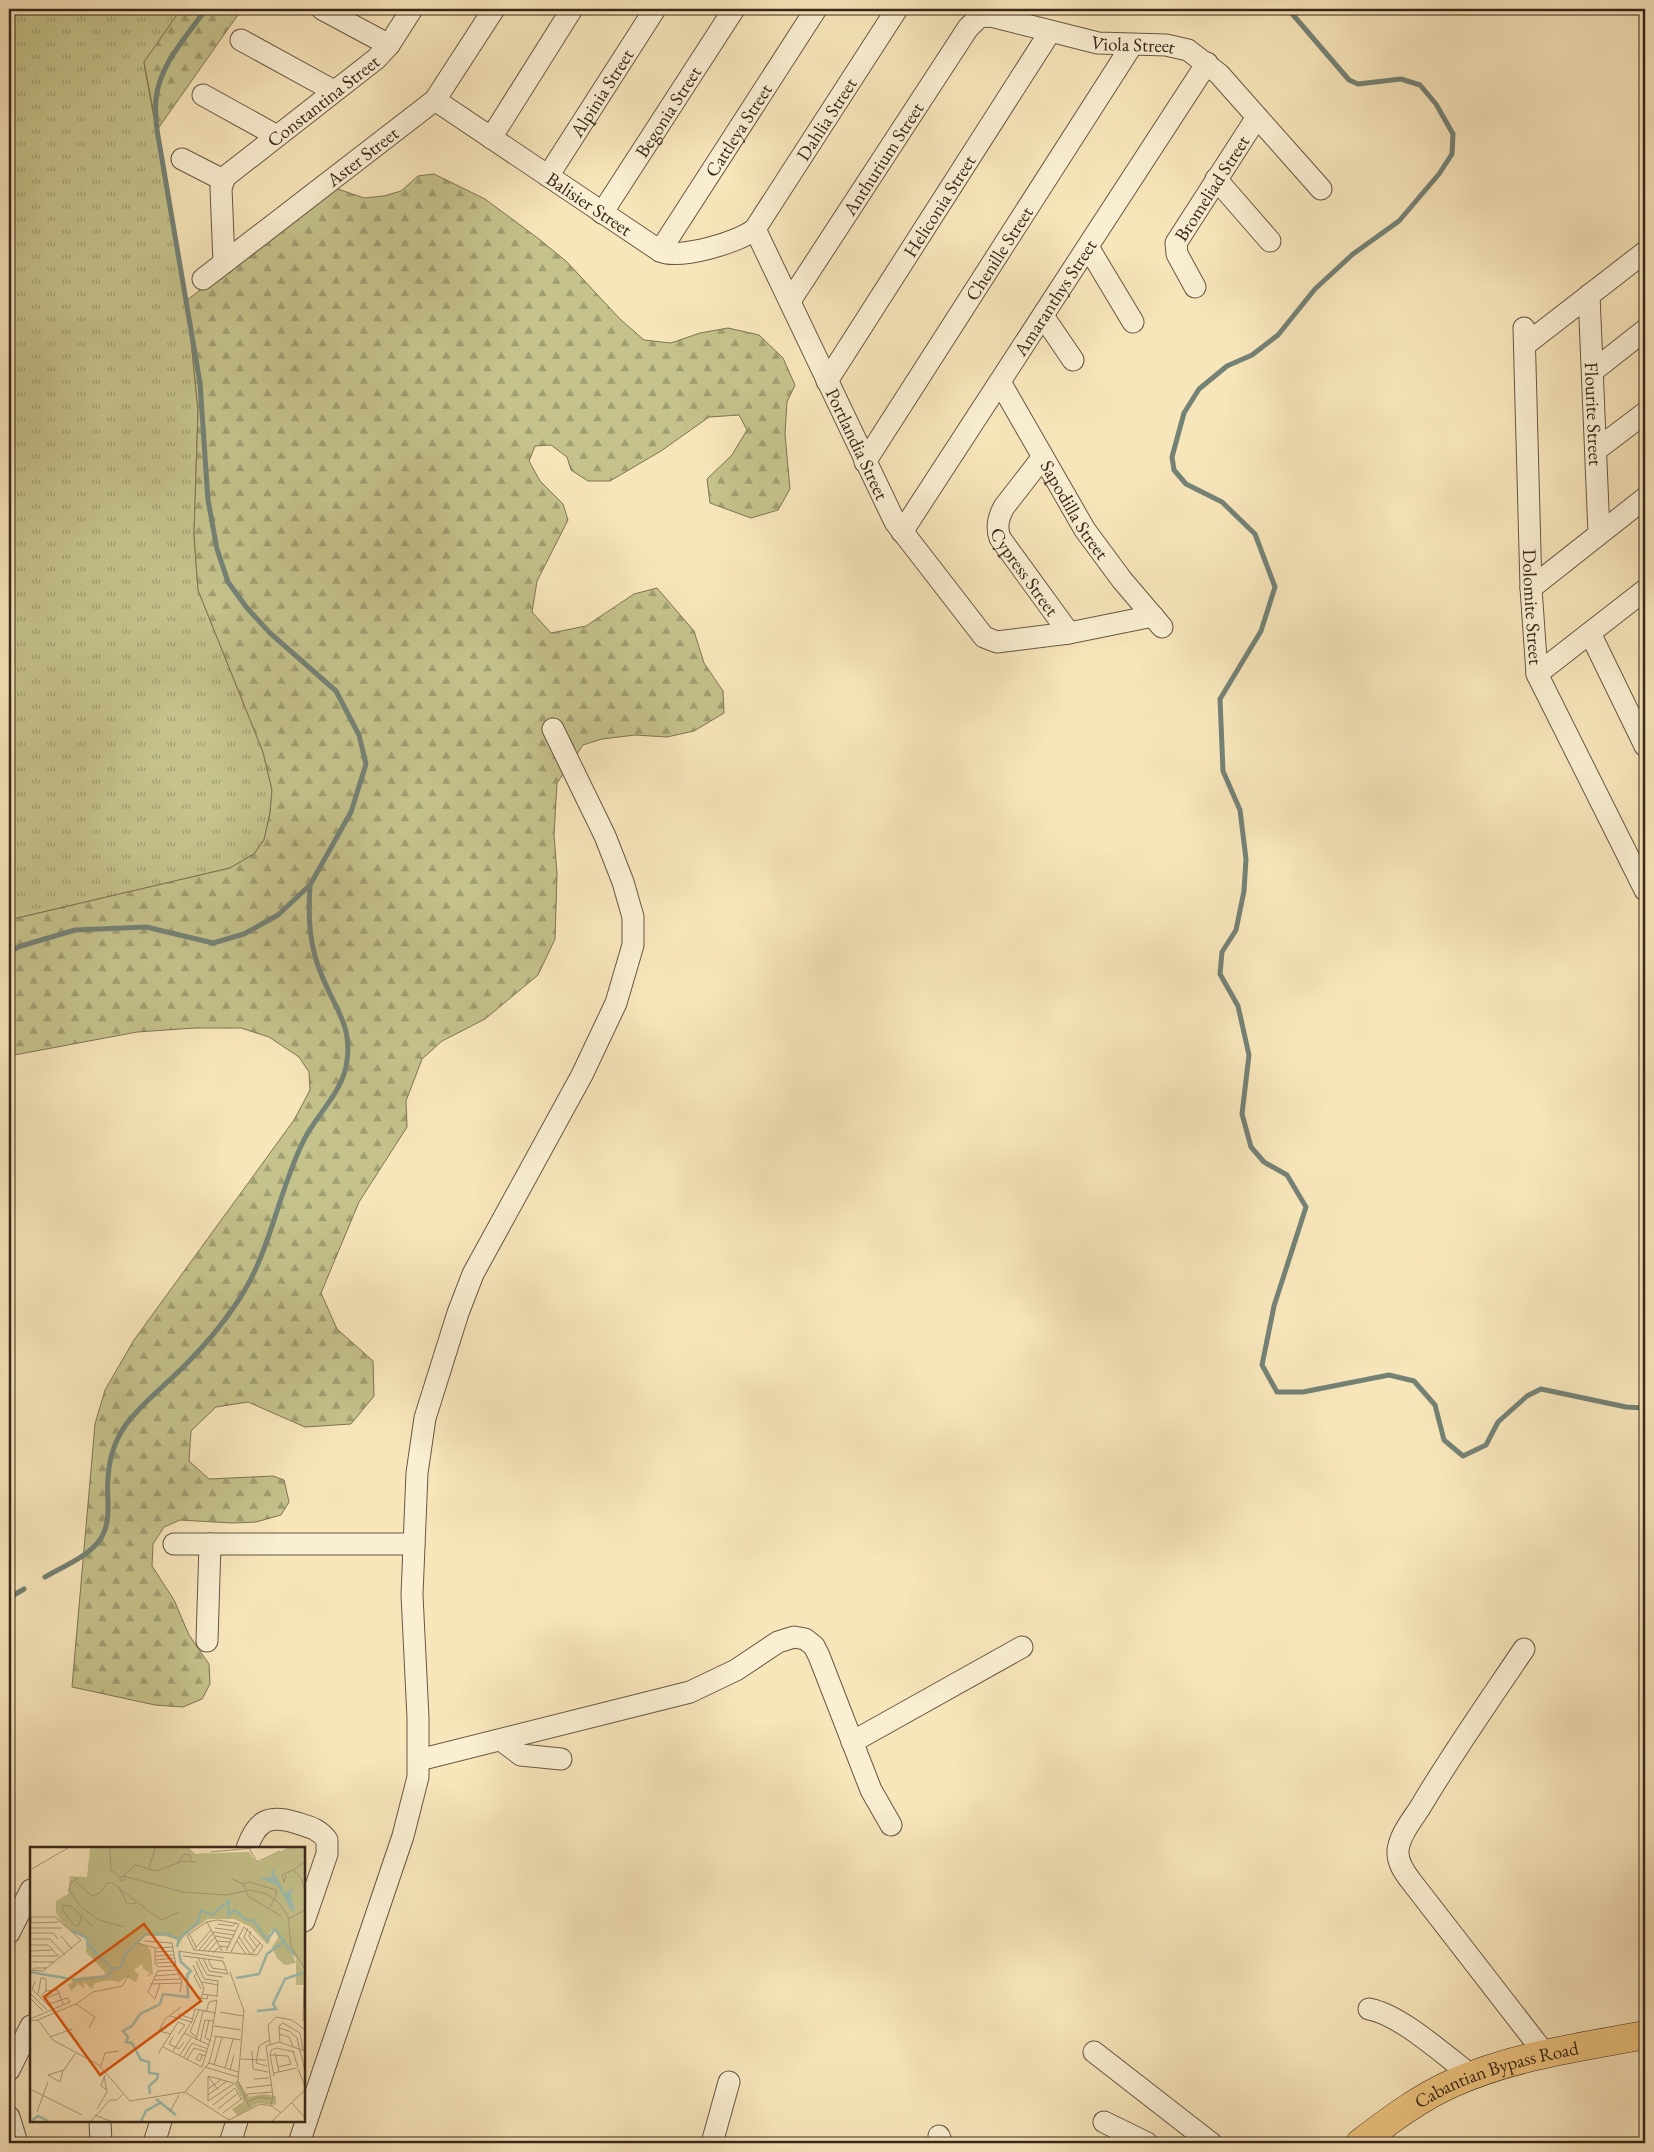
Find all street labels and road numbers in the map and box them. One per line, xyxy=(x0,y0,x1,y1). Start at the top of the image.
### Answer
street label: Viola Street xyxy=(1088,29,1178,59)
street label: Alpinia Street xyxy=(563,44,639,142)
street label: Constantina Street xyxy=(261,49,384,152)
street label: Begonia Street xyxy=(629,61,707,162)
street label: Dahlia Street xyxy=(790,72,862,165)
street label: Cattleya Street xyxy=(699,79,777,181)
street label: Anthurium Street xyxy=(836,97,929,221)
street label: Aster Street xyxy=(320,120,403,193)
street label: Bromeliad Street xyxy=(1168,130,1255,246)
street label: Heliconia Street xyxy=(897,150,981,262)
street label: Balisier Street xyxy=(542,166,637,241)
street label: Chenille Street xyxy=(959,201,1038,305)
street label: Amaranthys Street xyxy=(1007,234,1102,361)
street label: Flourite Street xyxy=(1579,362,1609,466)
street label: Portlandia Street xyxy=(820,384,895,504)
street label: Sapodilla Street xyxy=(1035,455,1115,564)
street label: Cypress Street xyxy=(985,525,1065,621)
street label: Dolomite Street xyxy=(1517,549,1549,666)
street label: Cabantian Bypass Road xyxy=(1409,2035,1581,2114)

